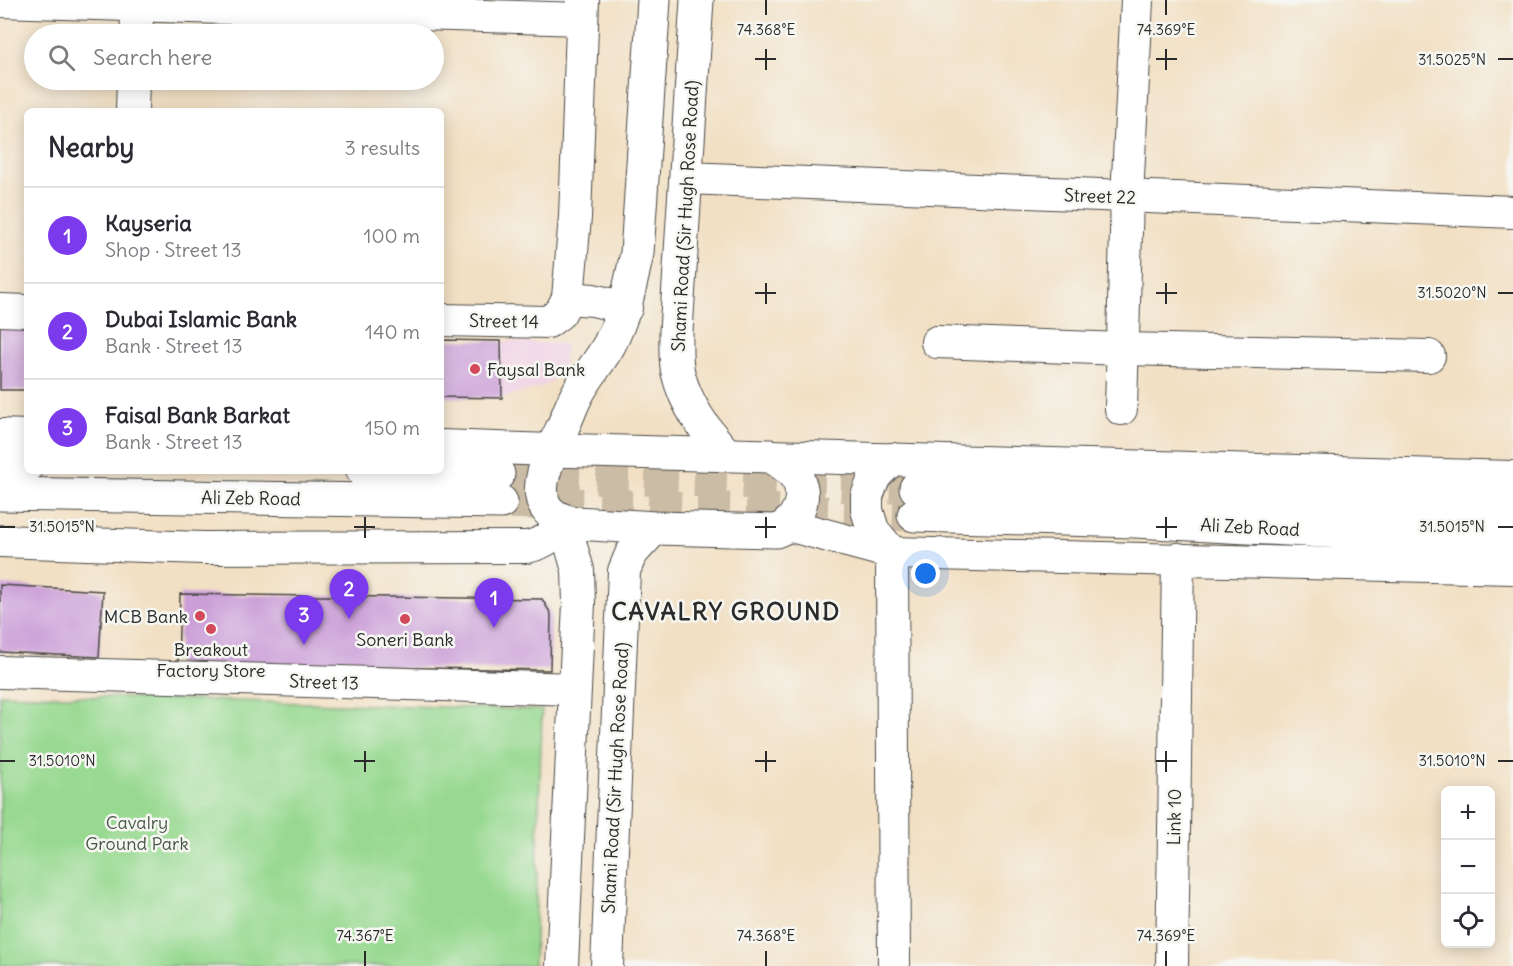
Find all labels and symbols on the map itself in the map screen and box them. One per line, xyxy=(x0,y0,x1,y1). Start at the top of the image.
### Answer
text: 74.368°E xyxy=(737,20,795,39)
text: 74.369°E xyxy=(1137,20,1195,39)
text: 31.5025°N xyxy=(1418,50,1486,69)
street label: Shami Road (Sir Hugh Rose Road) xyxy=(666,80,704,352)
street label: Street 22 xyxy=(1064,183,1137,209)
text: 31.5020°N xyxy=(1417,283,1487,302)
street label: Street 14 xyxy=(469,309,539,333)
place label: Faysal Bank xyxy=(487,358,585,381)
marker: Faysal Bank xyxy=(468,362,482,376)
street label: Ali Zeb Road xyxy=(201,486,301,510)
street label: Ali Zeb Road xyxy=(1200,513,1301,541)
text: 31.5015°N xyxy=(29,517,95,536)
text: 31.5015°N xyxy=(1419,517,1485,536)
your location xyxy=(911,559,940,588)
pin: 2 xyxy=(330,570,368,619)
pin: 1 xyxy=(474,578,514,628)
pin: 3 xyxy=(284,596,324,645)
district label: CAVALRY GROUND xyxy=(611,596,841,626)
place label: MCB Bank xyxy=(104,605,188,628)
marker: MCB Bank xyxy=(193,609,207,623)
marker: Soneri Bank xyxy=(398,612,412,626)
marker: Breakout Factory Store xyxy=(204,622,218,636)
place label: Soneri Bank xyxy=(356,628,454,651)
place label: Breakout Factory Store xyxy=(156,638,266,682)
street label: Shami Road (Sir Hugh Rose Road) xyxy=(596,642,634,914)
street label: Street 13 xyxy=(289,669,359,695)
text: 31.5010°N xyxy=(28,751,96,770)
text: 31.5010°N xyxy=(1418,751,1486,770)
street label: Link 10 xyxy=(1162,788,1186,846)
park label: Cavalry Ground Park xyxy=(85,811,189,855)
text: 74.367°E xyxy=(336,926,394,945)
text: 74.368°E xyxy=(737,926,795,945)
text: 74.369°E xyxy=(1137,926,1195,945)

